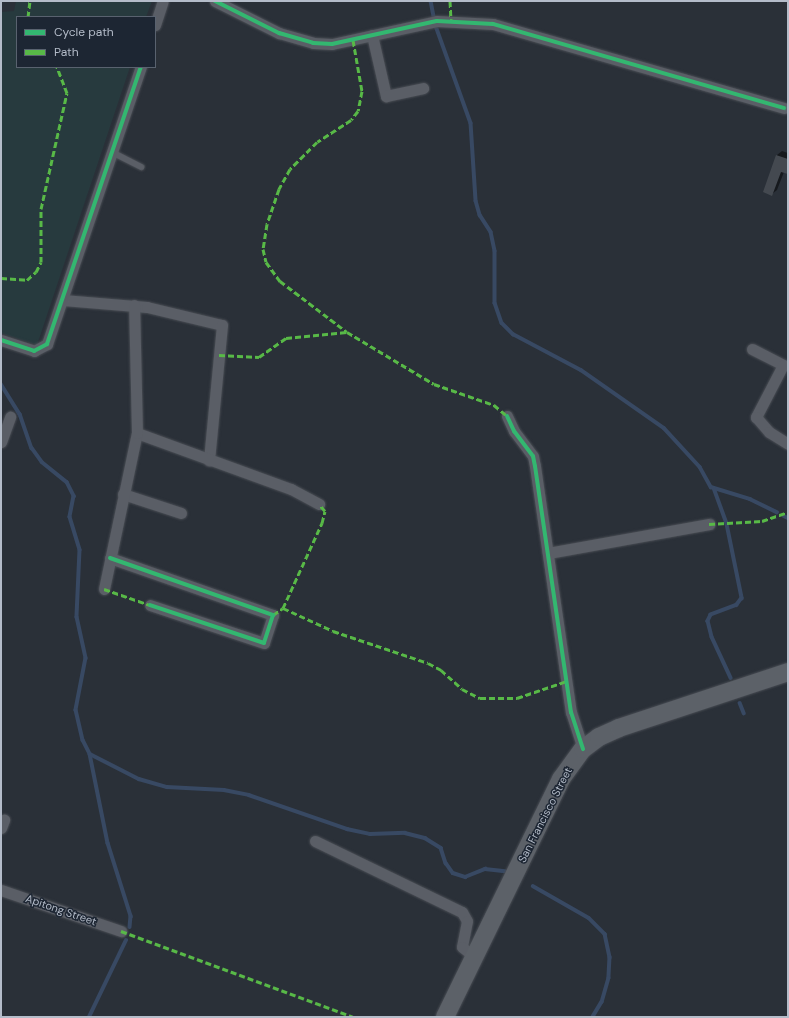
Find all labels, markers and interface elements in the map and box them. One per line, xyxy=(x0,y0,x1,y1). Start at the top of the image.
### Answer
legend xyxy=(16,16,156,68)
text: Cycle path xyxy=(54,24,114,40)
text: Path xyxy=(54,44,79,60)
street label: San Francisco Street xyxy=(515,765,575,865)
street label: Apitong Street xyxy=(24,892,98,928)

